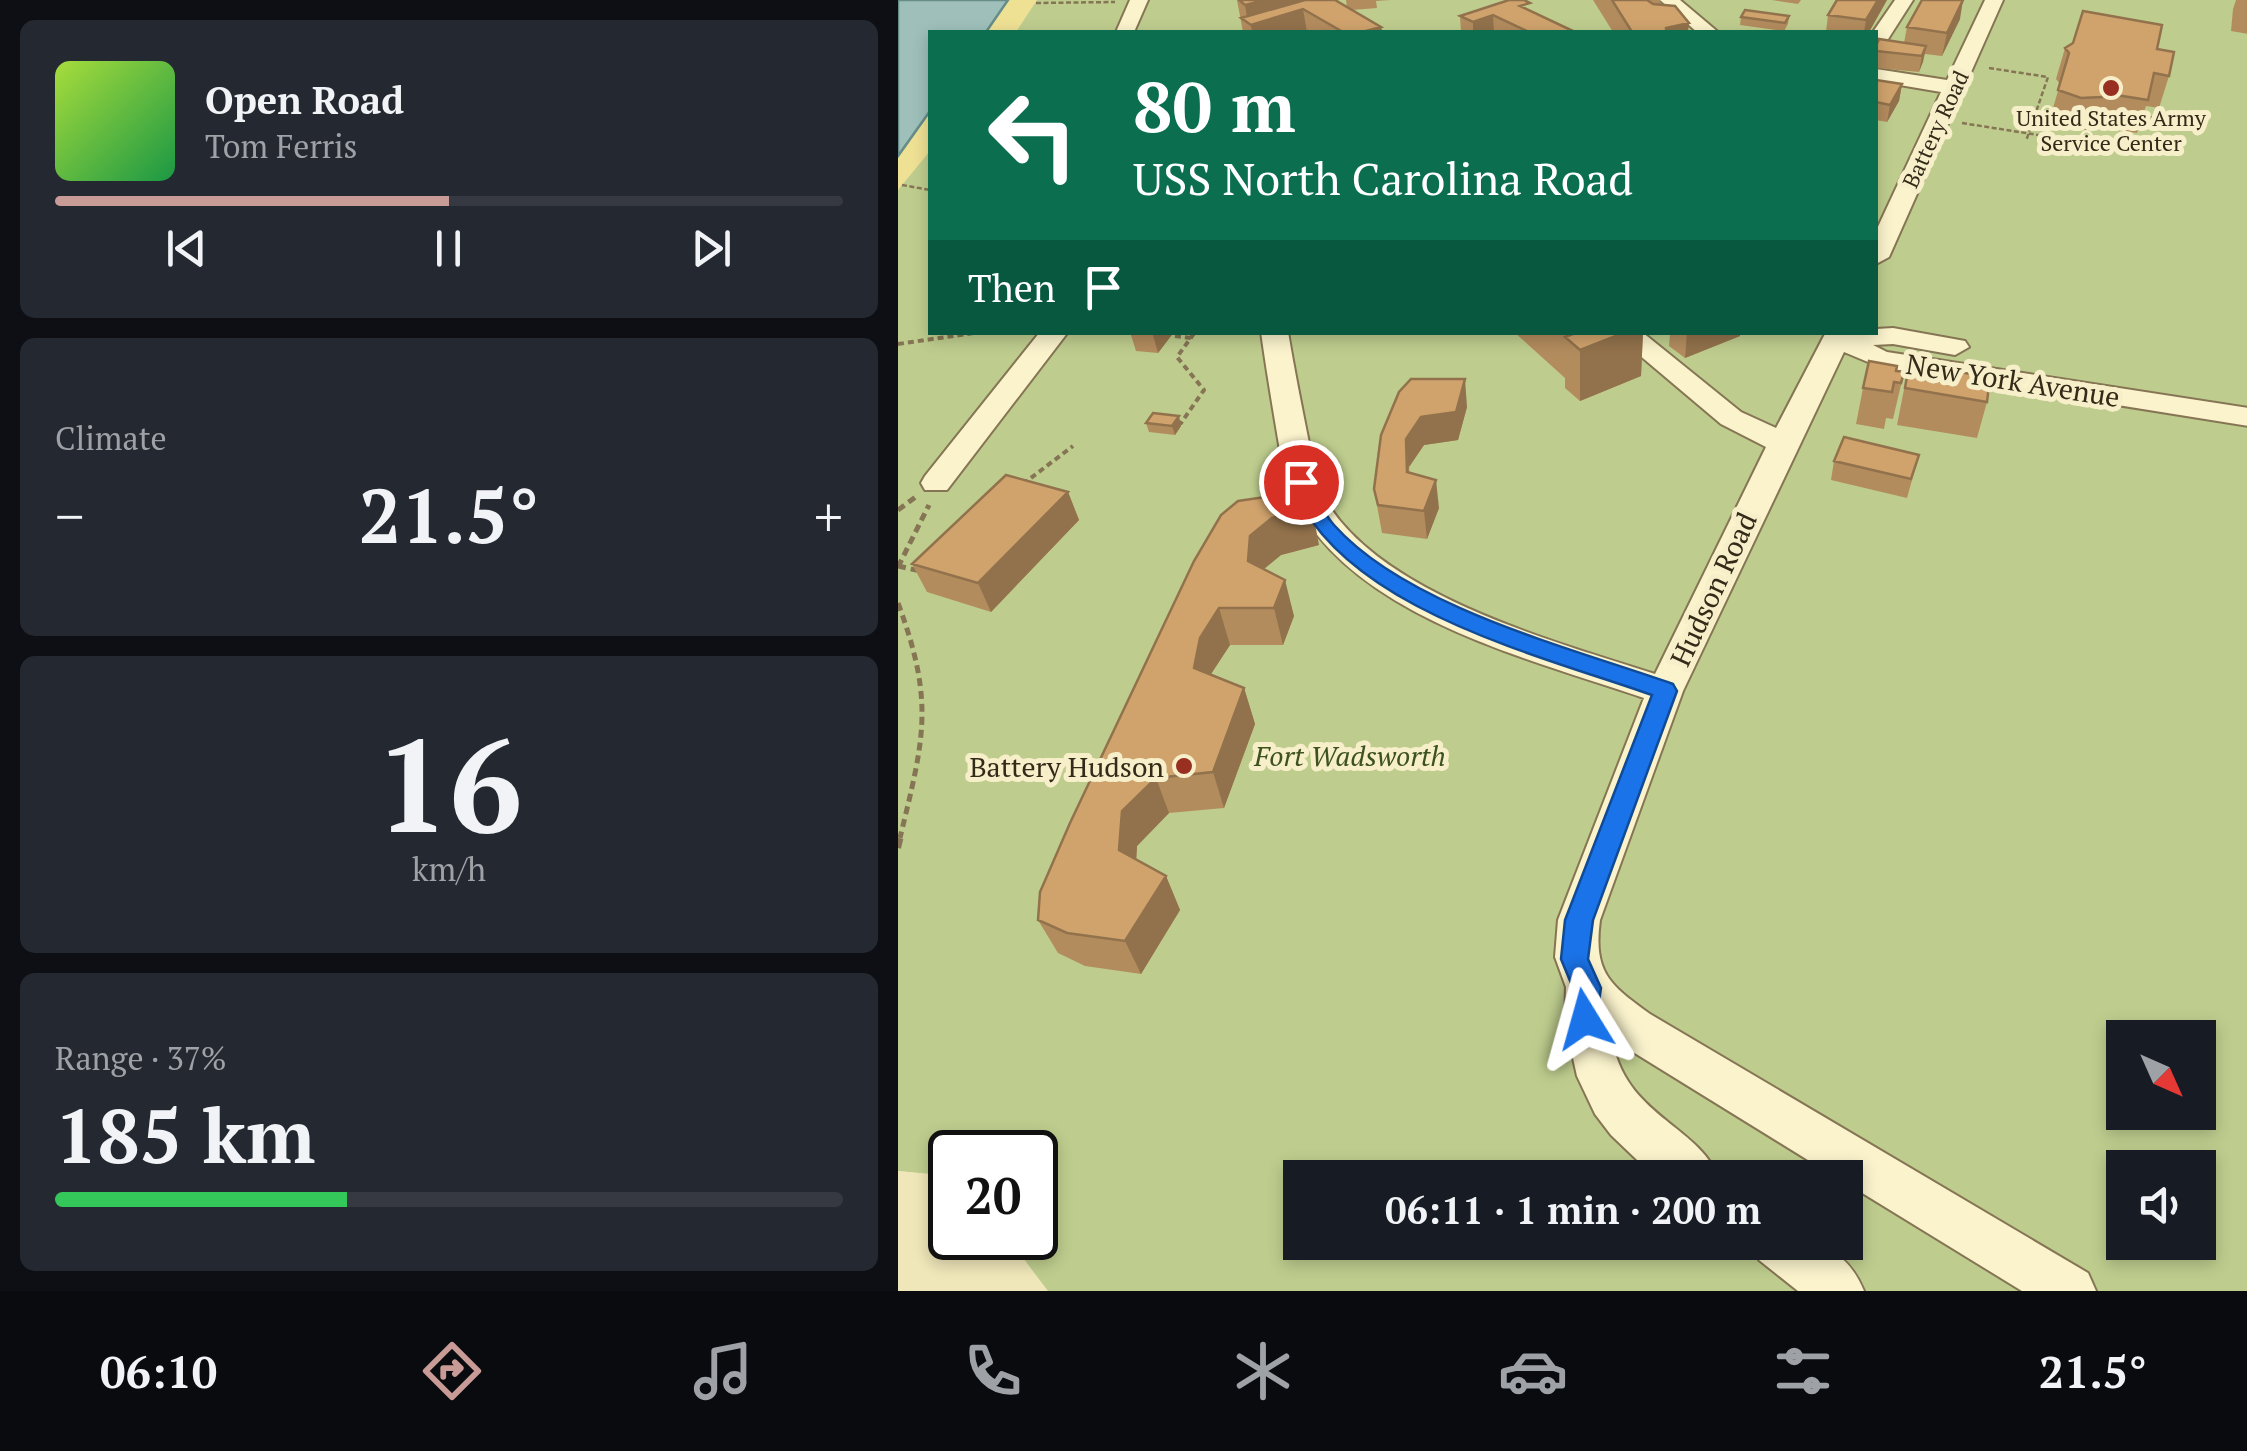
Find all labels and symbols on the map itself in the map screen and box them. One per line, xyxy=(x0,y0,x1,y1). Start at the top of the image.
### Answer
street label: Battery Road xyxy=(1895,66,1975,192)
marker: United States Army Service Center xyxy=(2100,77,2122,99)
place label: United States Army Service Center xyxy=(2016,103,2207,157)
street label: New York Avenue xyxy=(1904,345,2122,415)
pin xyxy=(1259,440,1344,525)
street label: Hudson Road xyxy=(1661,506,1765,672)
park label: Fort Wadsworth xyxy=(1253,737,1446,774)
place label: Battery Hudson xyxy=(969,748,1164,785)
marker: Battery Hudson xyxy=(1173,755,1195,777)
position arrow xyxy=(1533,967,1637,1071)
north arrow xyxy=(2106,1020,2216,1130)
speed limit sign: 20 xyxy=(928,1130,1058,1260)

